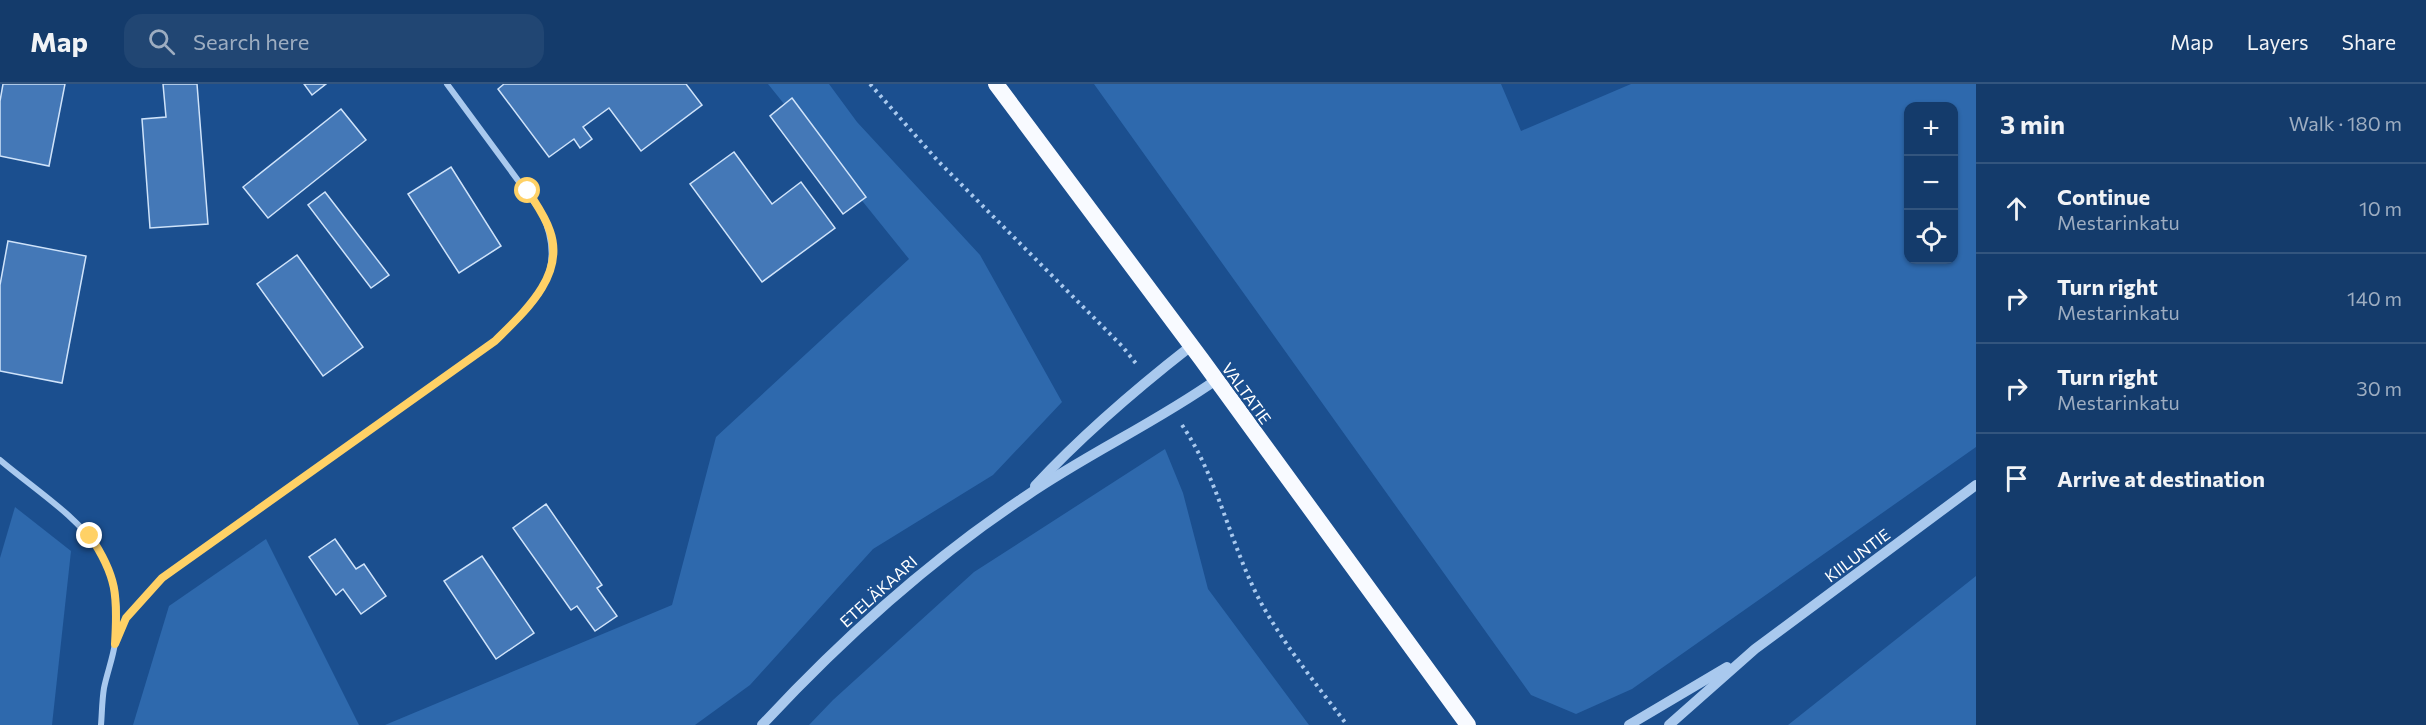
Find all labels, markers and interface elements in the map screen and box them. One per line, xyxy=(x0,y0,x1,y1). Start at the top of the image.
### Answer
search box xyxy=(124,14,544,68)
text: Map xyxy=(30,24,88,58)
icon: search xyxy=(145,25,178,58)
text: Search here xyxy=(193,28,309,55)
text: Map xyxy=(2170,29,2214,54)
text: Layers xyxy=(2247,29,2309,54)
text: Share xyxy=(2342,29,2396,54)
map controls xyxy=(1904,102,1958,264)
button: + xyxy=(1904,102,1958,156)
text: 3 min xyxy=(2000,108,2065,139)
text: Walk · 180 m xyxy=(2289,111,2402,135)
button: − xyxy=(1904,156,1958,210)
route start xyxy=(514,177,540,203)
text: Continue xyxy=(2057,183,2150,210)
icon: ahead xyxy=(2000,192,2033,225)
text: 10 m xyxy=(2359,196,2402,220)
button: locate xyxy=(1904,210,1958,264)
text: Mestarinkatu xyxy=(2057,210,2180,234)
text: Turn right xyxy=(2057,273,2158,300)
icon: right xyxy=(2000,282,2033,315)
text: 140 m xyxy=(2347,286,2402,310)
text: Mestarinkatu xyxy=(2057,300,2180,324)
street label: VALTATIE xyxy=(1218,359,1276,427)
text: Turn right xyxy=(2057,363,2158,390)
icon: right xyxy=(2000,372,2033,405)
text: 30 m xyxy=(2356,376,2402,400)
text: Mestarinkatu xyxy=(2057,390,2180,414)
icon: arrive xyxy=(2000,462,2033,495)
text: Arrive at destination xyxy=(2057,465,2265,492)
route end xyxy=(76,522,102,548)
street label: KIILUNTIE xyxy=(1821,524,1893,586)
street label: ETELÄKAARI xyxy=(835,551,921,631)

